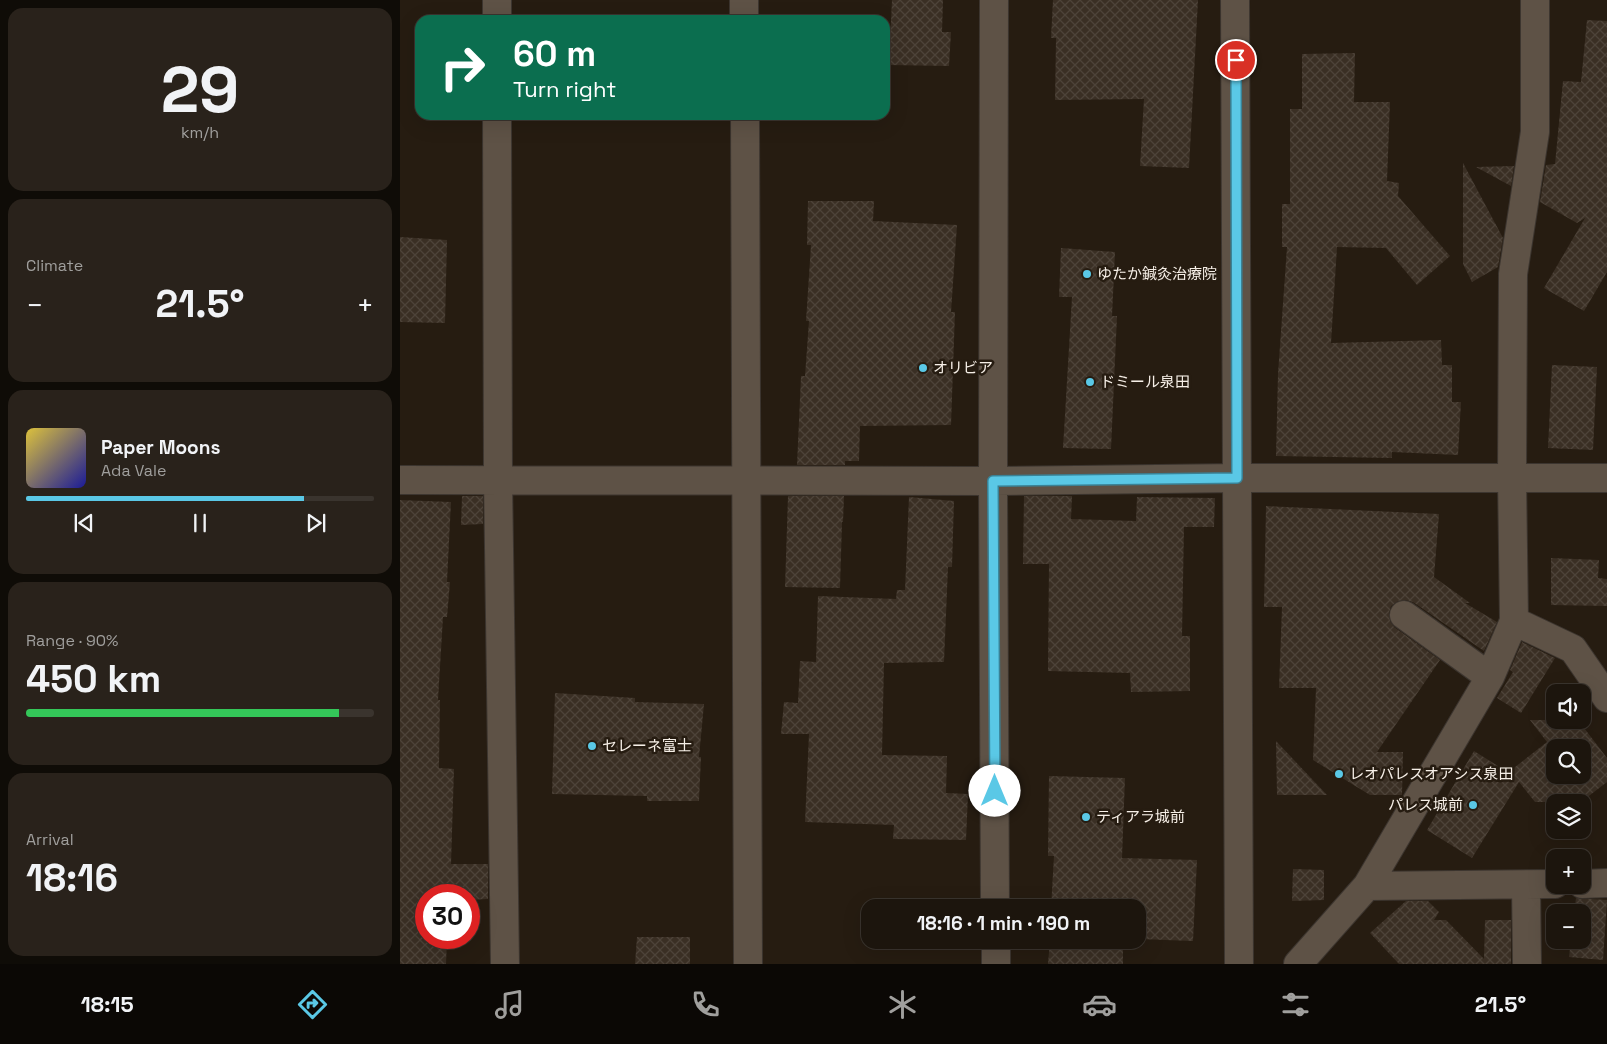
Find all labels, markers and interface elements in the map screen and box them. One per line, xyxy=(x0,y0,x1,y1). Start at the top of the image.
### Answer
text: 60 m xyxy=(513,32,596,76)
icon: right xyxy=(430,35,495,100)
pin xyxy=(1215,39,1257,81)
icon: arrive xyxy=(1222,46,1250,74)
text: 29 xyxy=(161,48,239,131)
text: Turn right xyxy=(513,75,616,103)
text: km/h xyxy=(181,122,219,143)
text: Climate xyxy=(26,255,83,276)
place label: ゆたか鍼灸治療院 xyxy=(1097,264,1217,283)
marker: ゆたか鍼灸治療院 xyxy=(1081,268,1093,280)
text: 21.5° xyxy=(156,280,244,328)
text: − xyxy=(26,287,43,323)
text: + xyxy=(357,287,374,323)
place label: オリビア xyxy=(933,358,993,377)
marker: オリビア xyxy=(917,362,929,374)
place label: ドミール泉田 xyxy=(1100,372,1190,391)
marker: ドミール泉田 xyxy=(1084,376,1096,388)
text: Paper Moons xyxy=(101,435,220,460)
text: Ada Vale xyxy=(101,460,166,481)
icon: previous xyxy=(70,509,98,537)
icon: pause xyxy=(186,509,214,537)
icon: next xyxy=(302,509,330,537)
text: Range · 90% xyxy=(26,630,118,651)
text: 450 km xyxy=(26,655,161,703)
map controls xyxy=(1546,684,1591,949)
button: sound xyxy=(1546,684,1591,729)
place label: セレーネ富士 xyxy=(602,736,692,755)
button: search xyxy=(1546,739,1591,784)
marker: セレーネ富士 xyxy=(586,740,598,752)
position arrow xyxy=(968,764,1020,816)
place label: レオパレスオアシス泉田 xyxy=(1349,764,1513,783)
marker: レオパレスオアシス泉田 xyxy=(1333,768,1345,780)
button: layers xyxy=(1546,794,1591,839)
place label: パレス城前 xyxy=(1388,795,1463,814)
marker: パレス城前 xyxy=(1467,799,1479,811)
place label: ティアラ城前 xyxy=(1096,807,1185,826)
marker: ティアラ城前 xyxy=(1080,811,1092,823)
text: Arrival xyxy=(26,829,74,850)
button: + xyxy=(1546,849,1591,894)
text: 18:16 xyxy=(26,854,118,902)
speed limit sign: 30 xyxy=(415,884,480,949)
button: − xyxy=(1546,904,1591,949)
text: 18:16 · 1 min · 190 m xyxy=(917,911,1090,936)
icon: directions xyxy=(295,987,330,1022)
icon: music xyxy=(492,987,527,1022)
icon: phone xyxy=(688,987,723,1022)
icon: climate xyxy=(885,987,920,1022)
icon: car xyxy=(1082,987,1117,1022)
icon: filters xyxy=(1278,987,1313,1022)
text: 18:15 xyxy=(81,990,134,1018)
text: 21.5° xyxy=(1475,990,1526,1018)

